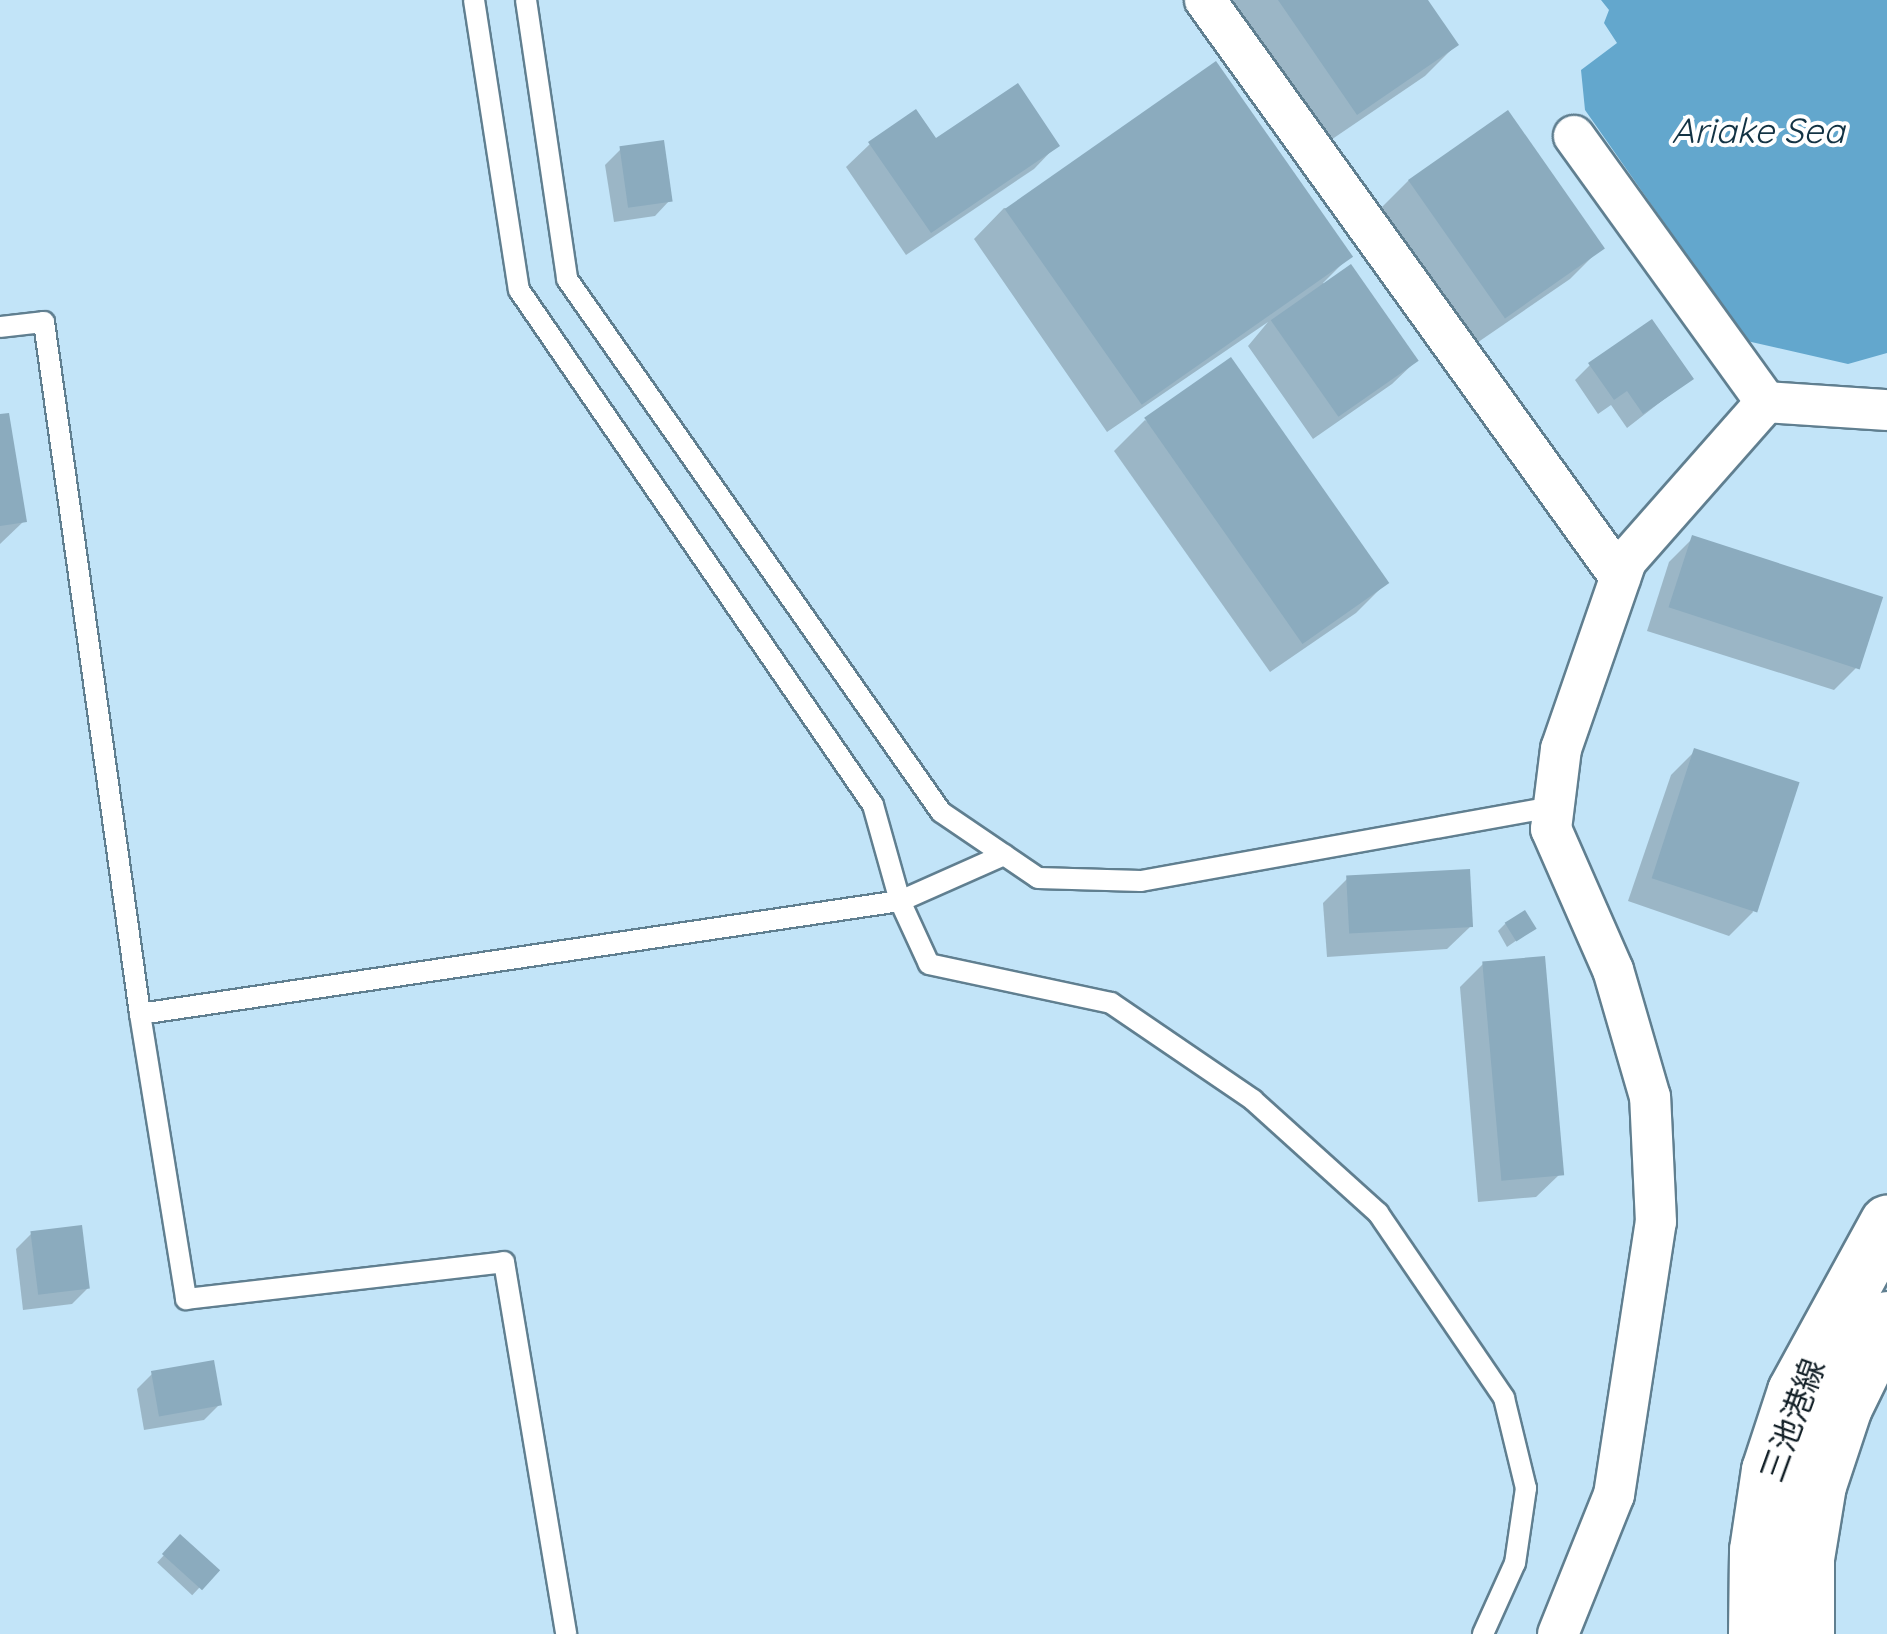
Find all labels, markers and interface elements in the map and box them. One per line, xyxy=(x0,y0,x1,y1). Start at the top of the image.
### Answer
water label: Ariake Sea xyxy=(1672,109,1844,151)
street label: 三池港線 xyxy=(1752,1353,1832,1487)

